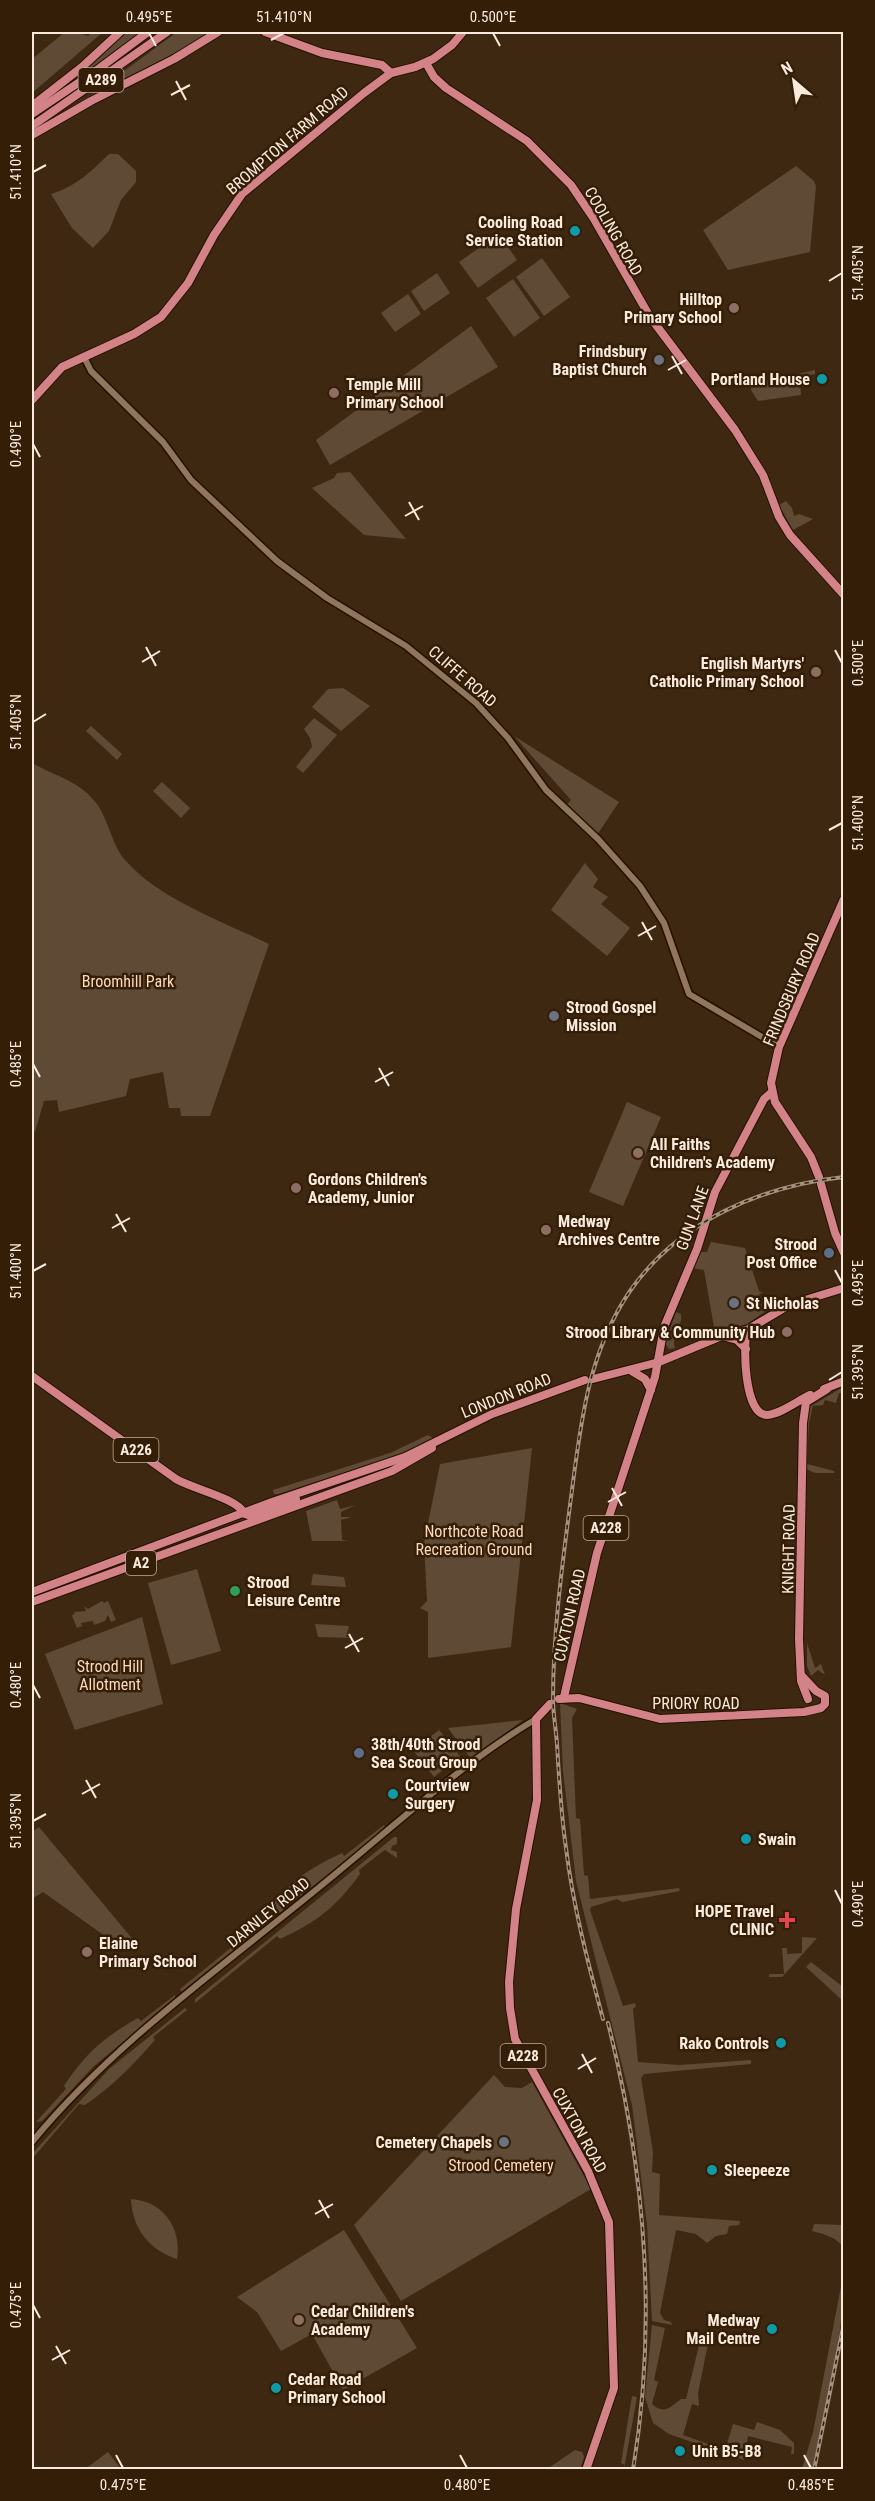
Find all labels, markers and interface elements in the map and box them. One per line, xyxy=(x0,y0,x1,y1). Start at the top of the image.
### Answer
text: 0.495°E xyxy=(126,8,172,26)
text: 51.410°N xyxy=(256,8,312,26)
text: 0.500°E xyxy=(470,8,516,26)
north arrow xyxy=(764,51,824,111)
text: N xyxy=(778,58,796,79)
road number: A289 xyxy=(78,68,124,92)
street label: BROMPTON FARM ROAD xyxy=(223,82,352,198)
text: 51.410°N xyxy=(7,144,25,200)
street label: COOLING ROAD xyxy=(581,184,647,279)
place label: Cooling Road Service Station xyxy=(466,213,563,250)
marker: Cooling Road Service Station xyxy=(568,224,582,238)
text: 51.405°N xyxy=(849,245,867,301)
place label: Hilltop Primary School xyxy=(624,290,722,327)
marker: Hilltop Primary School xyxy=(727,301,741,315)
place label: Frindsbury Baptist Church xyxy=(553,342,647,379)
marker: Frindsbury Baptist Church xyxy=(652,353,666,367)
place label: Portland House xyxy=(711,370,810,389)
marker: Portland House xyxy=(815,372,829,386)
place label: Temple Mill Primary School xyxy=(346,375,444,412)
marker: Temple Mill Primary School xyxy=(327,386,341,400)
text: 0.490°E xyxy=(7,421,25,467)
text: 0.500°E xyxy=(849,640,867,686)
street label: CLIFFE ROAD xyxy=(425,642,501,711)
place label: English Martyrs' Catholic Primary School xyxy=(650,654,804,691)
marker: English Martyrs' Catholic Primary School xyxy=(809,665,823,679)
text: 51.405°N xyxy=(7,694,25,750)
text: 51.400°N xyxy=(849,795,867,851)
street label: FRINDSBURY ROAD xyxy=(759,929,824,1049)
park label: Broomhill Park xyxy=(82,972,175,991)
place label: Strood Gospel Mission xyxy=(566,998,656,1035)
marker: Strood Gospel Mission xyxy=(547,1009,561,1023)
text: 0.485°E xyxy=(7,1041,25,1087)
place label: All Faiths Children's Academy xyxy=(650,1135,775,1172)
marker: All Faiths Children's Academy xyxy=(631,1146,645,1160)
place label: Gordons Children's Academy, Junior xyxy=(308,1170,427,1207)
marker: Gordons Children's Academy, Junior xyxy=(289,1181,303,1195)
street label: GUN LANE xyxy=(672,1183,713,1253)
place label: Medway Archives Centre xyxy=(558,1212,660,1249)
marker: Medway Archives Centre xyxy=(539,1223,553,1237)
place label: Strood Post Office xyxy=(746,1235,817,1272)
text: 51.400°N xyxy=(7,1243,25,1299)
marker: Strood Post Office xyxy=(822,1246,836,1260)
text: 0.495°E xyxy=(849,1260,867,1306)
place label: St Nicholas xyxy=(746,1294,819,1313)
marker: St Nicholas xyxy=(727,1296,741,1310)
place label: Strood Library & Community Hub xyxy=(566,1323,775,1342)
marker: Strood Library & Community Hub xyxy=(780,1325,794,1339)
text: 51.395°N xyxy=(849,1344,867,1400)
street label: LONDON ROAD xyxy=(458,1369,554,1422)
road number: A226 xyxy=(114,1438,158,1462)
street label: KNIGHT ROAD xyxy=(778,1504,799,1594)
road number: A228 xyxy=(584,1516,628,1540)
park label: Northcote Road Recreation Ground xyxy=(416,1522,532,1559)
road number: A2 xyxy=(126,1551,156,1575)
street label: CUXTON ROAD xyxy=(550,1567,589,1663)
place label: Strood Leisure Centre xyxy=(247,1573,341,1610)
marker: Strood Leisure Centre xyxy=(228,1584,242,1598)
park label: Strood Hill Allotment xyxy=(77,1657,143,1694)
text: 0.480°E xyxy=(7,1662,25,1708)
street label: PRIORY ROAD xyxy=(652,1694,740,1713)
place label: 38th/40th Strood Sea Scout Group xyxy=(371,1735,480,1772)
marker: 38th/40th Strood Sea Scout Group xyxy=(352,1746,366,1760)
place label: Courtview Surgery xyxy=(405,1776,470,1813)
marker: Courtview Surgery xyxy=(386,1787,400,1801)
text: 51.395°N xyxy=(7,1793,25,1849)
place label: Swain xyxy=(758,1830,796,1849)
marker: Swain xyxy=(739,1832,753,1846)
street label: DARNLEY ROAD xyxy=(223,1873,313,1951)
text: 0.490°E xyxy=(849,1881,867,1927)
place label: HOPE Travel CLINIC xyxy=(695,1902,774,1939)
marker: HOPE Travel CLINIC xyxy=(778,1911,796,1929)
place label: Elaine Primary School xyxy=(99,1934,197,1971)
marker: Elaine Primary School xyxy=(80,1945,94,1959)
place label: Rako Controls xyxy=(679,2034,769,2053)
marker: Rako Controls xyxy=(774,2036,788,2050)
road number: A228 xyxy=(500,2044,546,2068)
street label: CUXTON ROAD xyxy=(548,2084,611,2176)
place label: Cemetery Chapels xyxy=(375,2133,492,2152)
marker: Cemetery Chapels xyxy=(497,2135,511,2149)
park label: Strood Cemetery xyxy=(448,2156,554,2175)
place label: Sleepeeze xyxy=(724,2161,790,2180)
marker: Sleepeeze xyxy=(705,2163,719,2177)
text: 0.475°E xyxy=(7,2282,25,2328)
place label: Cedar Children's Academy xyxy=(311,2302,414,2339)
place label: Medway Mail Centre xyxy=(686,2311,760,2348)
marker: Cedar Children's Academy xyxy=(292,2313,306,2327)
marker: Medway Mail Centre xyxy=(765,2322,779,2336)
place label: Cedar Road Primary School xyxy=(288,2370,386,2407)
marker: Cedar Road Primary School xyxy=(269,2381,283,2395)
place label: Unit B5-B8 xyxy=(692,2442,762,2461)
marker: Unit B5-B8 xyxy=(673,2444,687,2458)
text: 0.475°E xyxy=(100,2476,146,2494)
text: 0.480°E xyxy=(444,2476,490,2494)
text: 0.485°E xyxy=(788,2476,834,2494)

